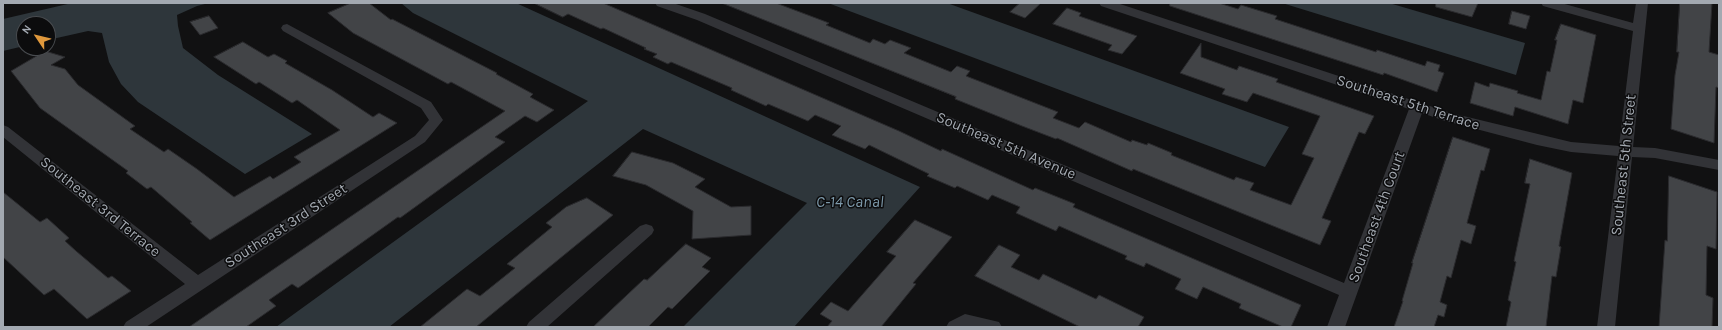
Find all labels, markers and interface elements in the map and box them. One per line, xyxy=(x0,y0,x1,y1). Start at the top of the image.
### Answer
north arrow xyxy=(16,16,56,56)
text: N xyxy=(19,22,34,36)
street label: Southeast 5th Terrace xyxy=(1334,71,1482,135)
street label: Southeast 5th Street xyxy=(1608,93,1640,237)
street label: Southeast 5th Avenue xyxy=(933,108,1079,184)
street label: Southeast 4th Court xyxy=(1345,149,1409,285)
street label: Southeast 3rd Terrace xyxy=(36,153,164,261)
street label: Southeast 3rd Street xyxy=(222,180,350,272)
water label: C-14 Canal xyxy=(816,192,884,212)

